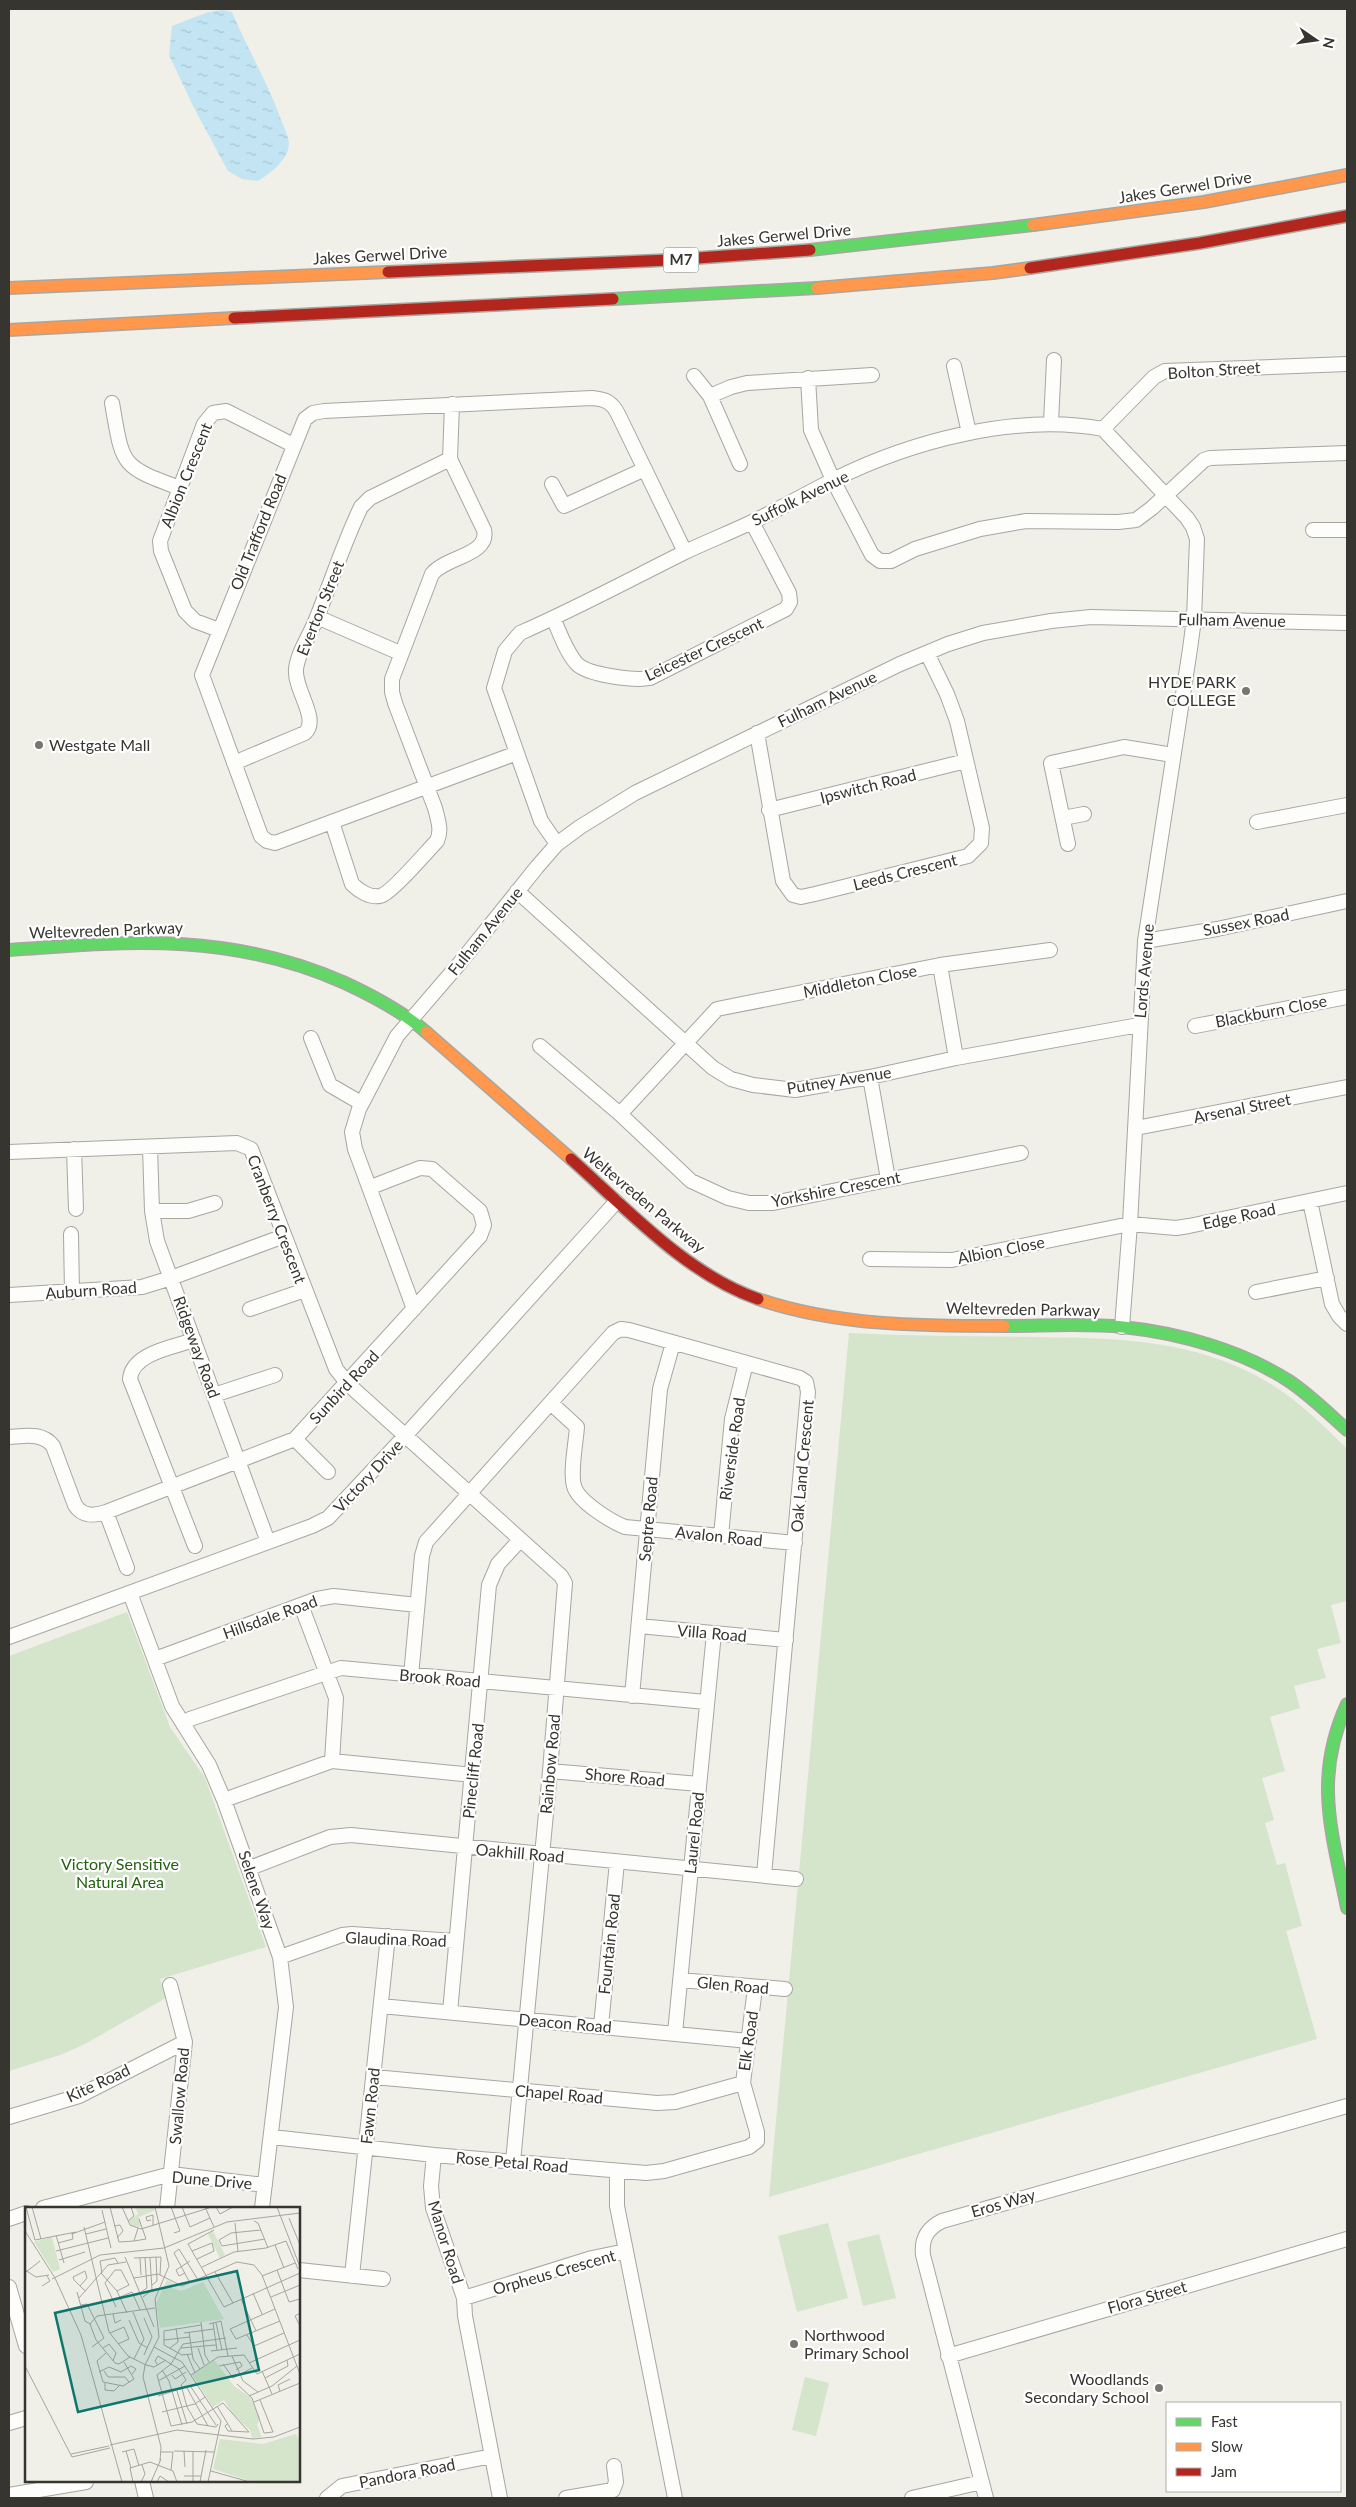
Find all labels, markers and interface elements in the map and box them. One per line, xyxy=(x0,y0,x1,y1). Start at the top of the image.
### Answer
north arrow xyxy=(1291,15,1341,65)
text: N xyxy=(1320,36,1339,50)
street label: Jakes Gerwel Drive xyxy=(1117,167,1253,206)
street label: Jakes Gerwel Drive xyxy=(716,219,852,250)
street label: Jakes Gerwel Drive xyxy=(312,241,448,268)
road number: M7 xyxy=(664,248,698,272)
street label: Bolton Street xyxy=(1167,357,1261,382)
street label: Albion Crescent xyxy=(156,419,215,530)
street label: Suffolk Avenue xyxy=(748,466,851,529)
street label: Old Trafford Road xyxy=(226,471,290,593)
street label: Everton Street xyxy=(292,557,347,658)
street label: Fulham Avenue xyxy=(1178,609,1286,630)
street label: Leicester Crescent xyxy=(642,613,766,684)
street label: Fulham Avenue xyxy=(774,666,879,731)
place label: HYDE PARK COLLEGE xyxy=(1148,672,1236,709)
marker: HYDE PARK COLLEGE xyxy=(1240,685,1252,697)
place label: Westgate Mall xyxy=(49,735,150,754)
marker: Westgate Mall xyxy=(33,739,45,751)
street label: Ipswitch Road xyxy=(818,764,918,807)
street label: Leeds Crescent xyxy=(851,849,959,894)
street label: Fulham Avenue xyxy=(443,883,526,979)
street label: Sussex Road xyxy=(1201,904,1291,939)
street label: Weltevreden Parkway xyxy=(29,917,184,942)
street label: Lords Avenue xyxy=(1130,923,1157,1019)
street label: Middleton Close xyxy=(801,960,918,1001)
street label: Blackburn Close xyxy=(1213,990,1328,1031)
street label: Putney Avenue xyxy=(785,1062,893,1097)
street label: Arsenal Street xyxy=(1192,1089,1292,1126)
street label: Weltevreden Parkway xyxy=(579,1143,710,1257)
street label: Cranberry Crescent xyxy=(244,1152,311,1286)
street label: Yorkshire Crescent xyxy=(770,1167,902,1210)
street label: Edge Road xyxy=(1201,1199,1277,1233)
street label: Albion Close xyxy=(956,1232,1046,1267)
street label: Auburn Road xyxy=(45,1277,137,1302)
street label: Ridgeway Road xyxy=(170,1293,225,1400)
street label: Weltevreden Parkway xyxy=(946,1298,1101,1319)
street label: Sunbird Road xyxy=(305,1346,382,1427)
street label: Riverside Road xyxy=(715,1396,748,1502)
street label: Oak Land Crescent xyxy=(786,1399,817,1533)
street label: Victory Drive xyxy=(329,1435,406,1516)
street label: Septre Road xyxy=(634,1476,661,1562)
street label: Avalon Road xyxy=(675,1521,764,1550)
street label: Hillsdale Road xyxy=(220,1591,320,1642)
street label: Villa Road xyxy=(676,1620,748,1645)
street label: Brook Road xyxy=(399,1664,481,1691)
street label: Rainbow Road xyxy=(536,1713,563,1815)
street label: Pinecliff Road xyxy=(458,1722,487,1820)
street label: Shore Road xyxy=(584,1764,666,1789)
street label: Laurel Road xyxy=(680,1791,707,1875)
street label: Oakhill Road xyxy=(475,1839,565,1866)
street label: Selene Way xyxy=(235,1848,280,1933)
park label: Victory Sensitive Natural Area xyxy=(61,1854,179,1891)
street label: Fountain Road xyxy=(594,1893,623,1995)
street label: Glaudina Road xyxy=(345,1927,447,1950)
street label: Glen Road xyxy=(696,1972,770,1997)
street label: Deacon Road xyxy=(518,2009,612,2036)
street label: Elk Road xyxy=(734,2010,761,2072)
street label: Swallow Road xyxy=(165,2047,192,2145)
street label: Kite Road xyxy=(63,2060,133,2106)
street label: Fawn Road xyxy=(356,2067,383,2145)
street label: Chapel Road xyxy=(514,2080,604,2107)
street label: Rose Petal Road xyxy=(455,2147,569,2176)
street label: Dune Drive xyxy=(171,2167,253,2192)
street label: Eros Way xyxy=(968,2184,1038,2221)
street label: Manor Road xyxy=(425,2198,468,2286)
inset map xyxy=(25,2207,300,2482)
street label: Orpheus Crescent xyxy=(490,2245,618,2298)
street label: Flora Street xyxy=(1105,2276,1189,2317)
place label: Northwood Primary School xyxy=(804,2325,909,2362)
marker: Northwood Primary School xyxy=(788,2338,800,2350)
place label: Woodlands Secondary School xyxy=(1025,2369,1149,2406)
marker: Woodlands Secondary School xyxy=(1153,2382,1165,2394)
legend xyxy=(1166,2402,1341,2492)
text: Fast xyxy=(1211,2412,1238,2430)
text: Slow xyxy=(1211,2437,1243,2455)
street label: Pandora Road xyxy=(357,2454,457,2491)
text: Jam xyxy=(1211,2462,1237,2480)

